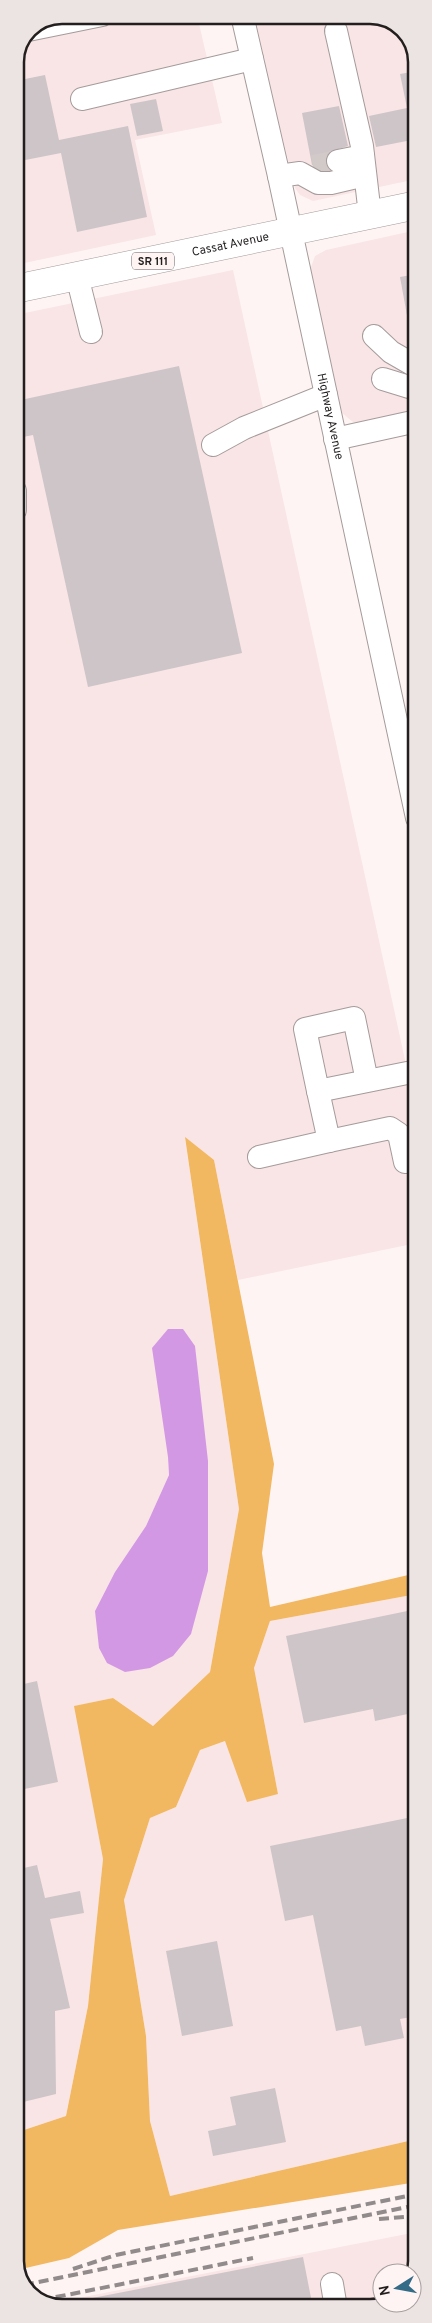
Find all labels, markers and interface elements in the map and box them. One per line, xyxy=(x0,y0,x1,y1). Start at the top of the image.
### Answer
street label: Cassat Avenue xyxy=(191,229,271,261)
road number: SR 111 xyxy=(132,252,174,270)
street label: Highway Avenue xyxy=(313,372,347,461)
north arrow xyxy=(372,2263,422,2313)
text: N xyxy=(376,2284,395,2297)

